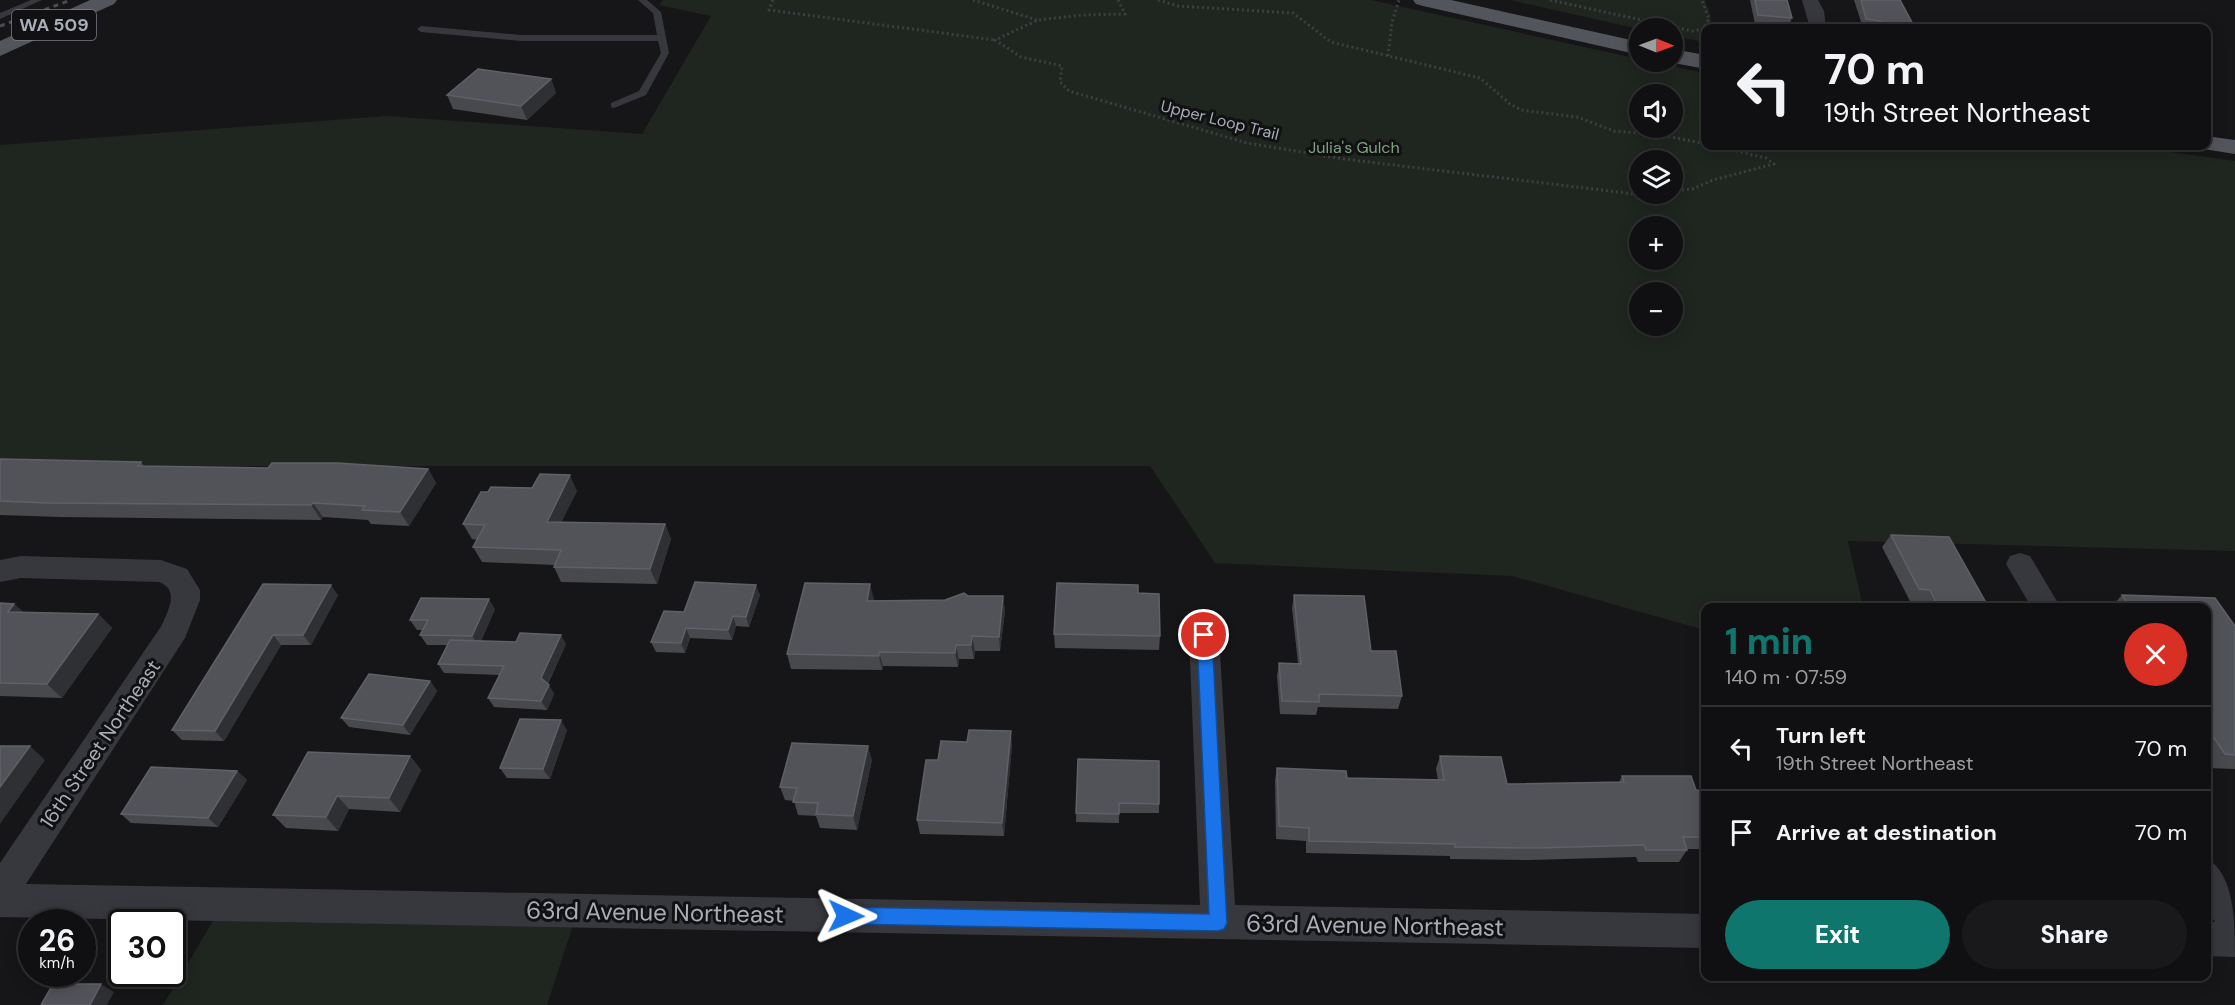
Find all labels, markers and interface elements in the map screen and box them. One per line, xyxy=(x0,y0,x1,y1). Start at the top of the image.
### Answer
road number: WA 509 xyxy=(12,10,96,40)
north arrow xyxy=(1629,18,1683,72)
map controls xyxy=(1629,18,1683,336)
text: 70 m xyxy=(1824,42,1925,97)
icon: left xyxy=(1725,48,1803,126)
button: sound xyxy=(1629,84,1683,138)
street label: Upper Loop Trail xyxy=(1159,95,1281,145)
text: 19th Street Northeast xyxy=(1824,95,2091,130)
park label: Julia's Gulch xyxy=(1308,137,1400,158)
button: layers xyxy=(1629,150,1683,204)
button: + xyxy=(1629,216,1683,270)
button: − xyxy=(1629,282,1683,336)
pin xyxy=(1178,609,1229,660)
icon: arrive xyxy=(1187,618,1220,651)
text: 1 min xyxy=(1725,618,1813,665)
button: close xyxy=(2124,623,2187,686)
street label: 16th Street Northeast xyxy=(34,655,166,833)
text: 140 m · 07:59 xyxy=(1725,664,1847,690)
text: Turn left xyxy=(1776,721,1866,750)
icon: left xyxy=(1725,732,1758,765)
text: 70 m xyxy=(2135,734,2187,763)
text: 19th Street Northeast xyxy=(1776,750,1974,776)
icon: arrive xyxy=(1725,816,1758,849)
text: Arrive at destination xyxy=(1776,818,1997,847)
text: 70 m xyxy=(2135,818,2187,847)
position arrow xyxy=(814,884,878,948)
street label: 63rd Avenue Northeast xyxy=(526,894,784,930)
button: Exit xyxy=(1725,900,1950,969)
button: Share xyxy=(1962,900,2187,969)
street label: 63rd Avenue Northeast xyxy=(1246,907,1504,943)
speed limit sign: 30 xyxy=(108,909,186,987)
text: 26 xyxy=(39,921,75,960)
text: km/h xyxy=(39,953,75,973)

